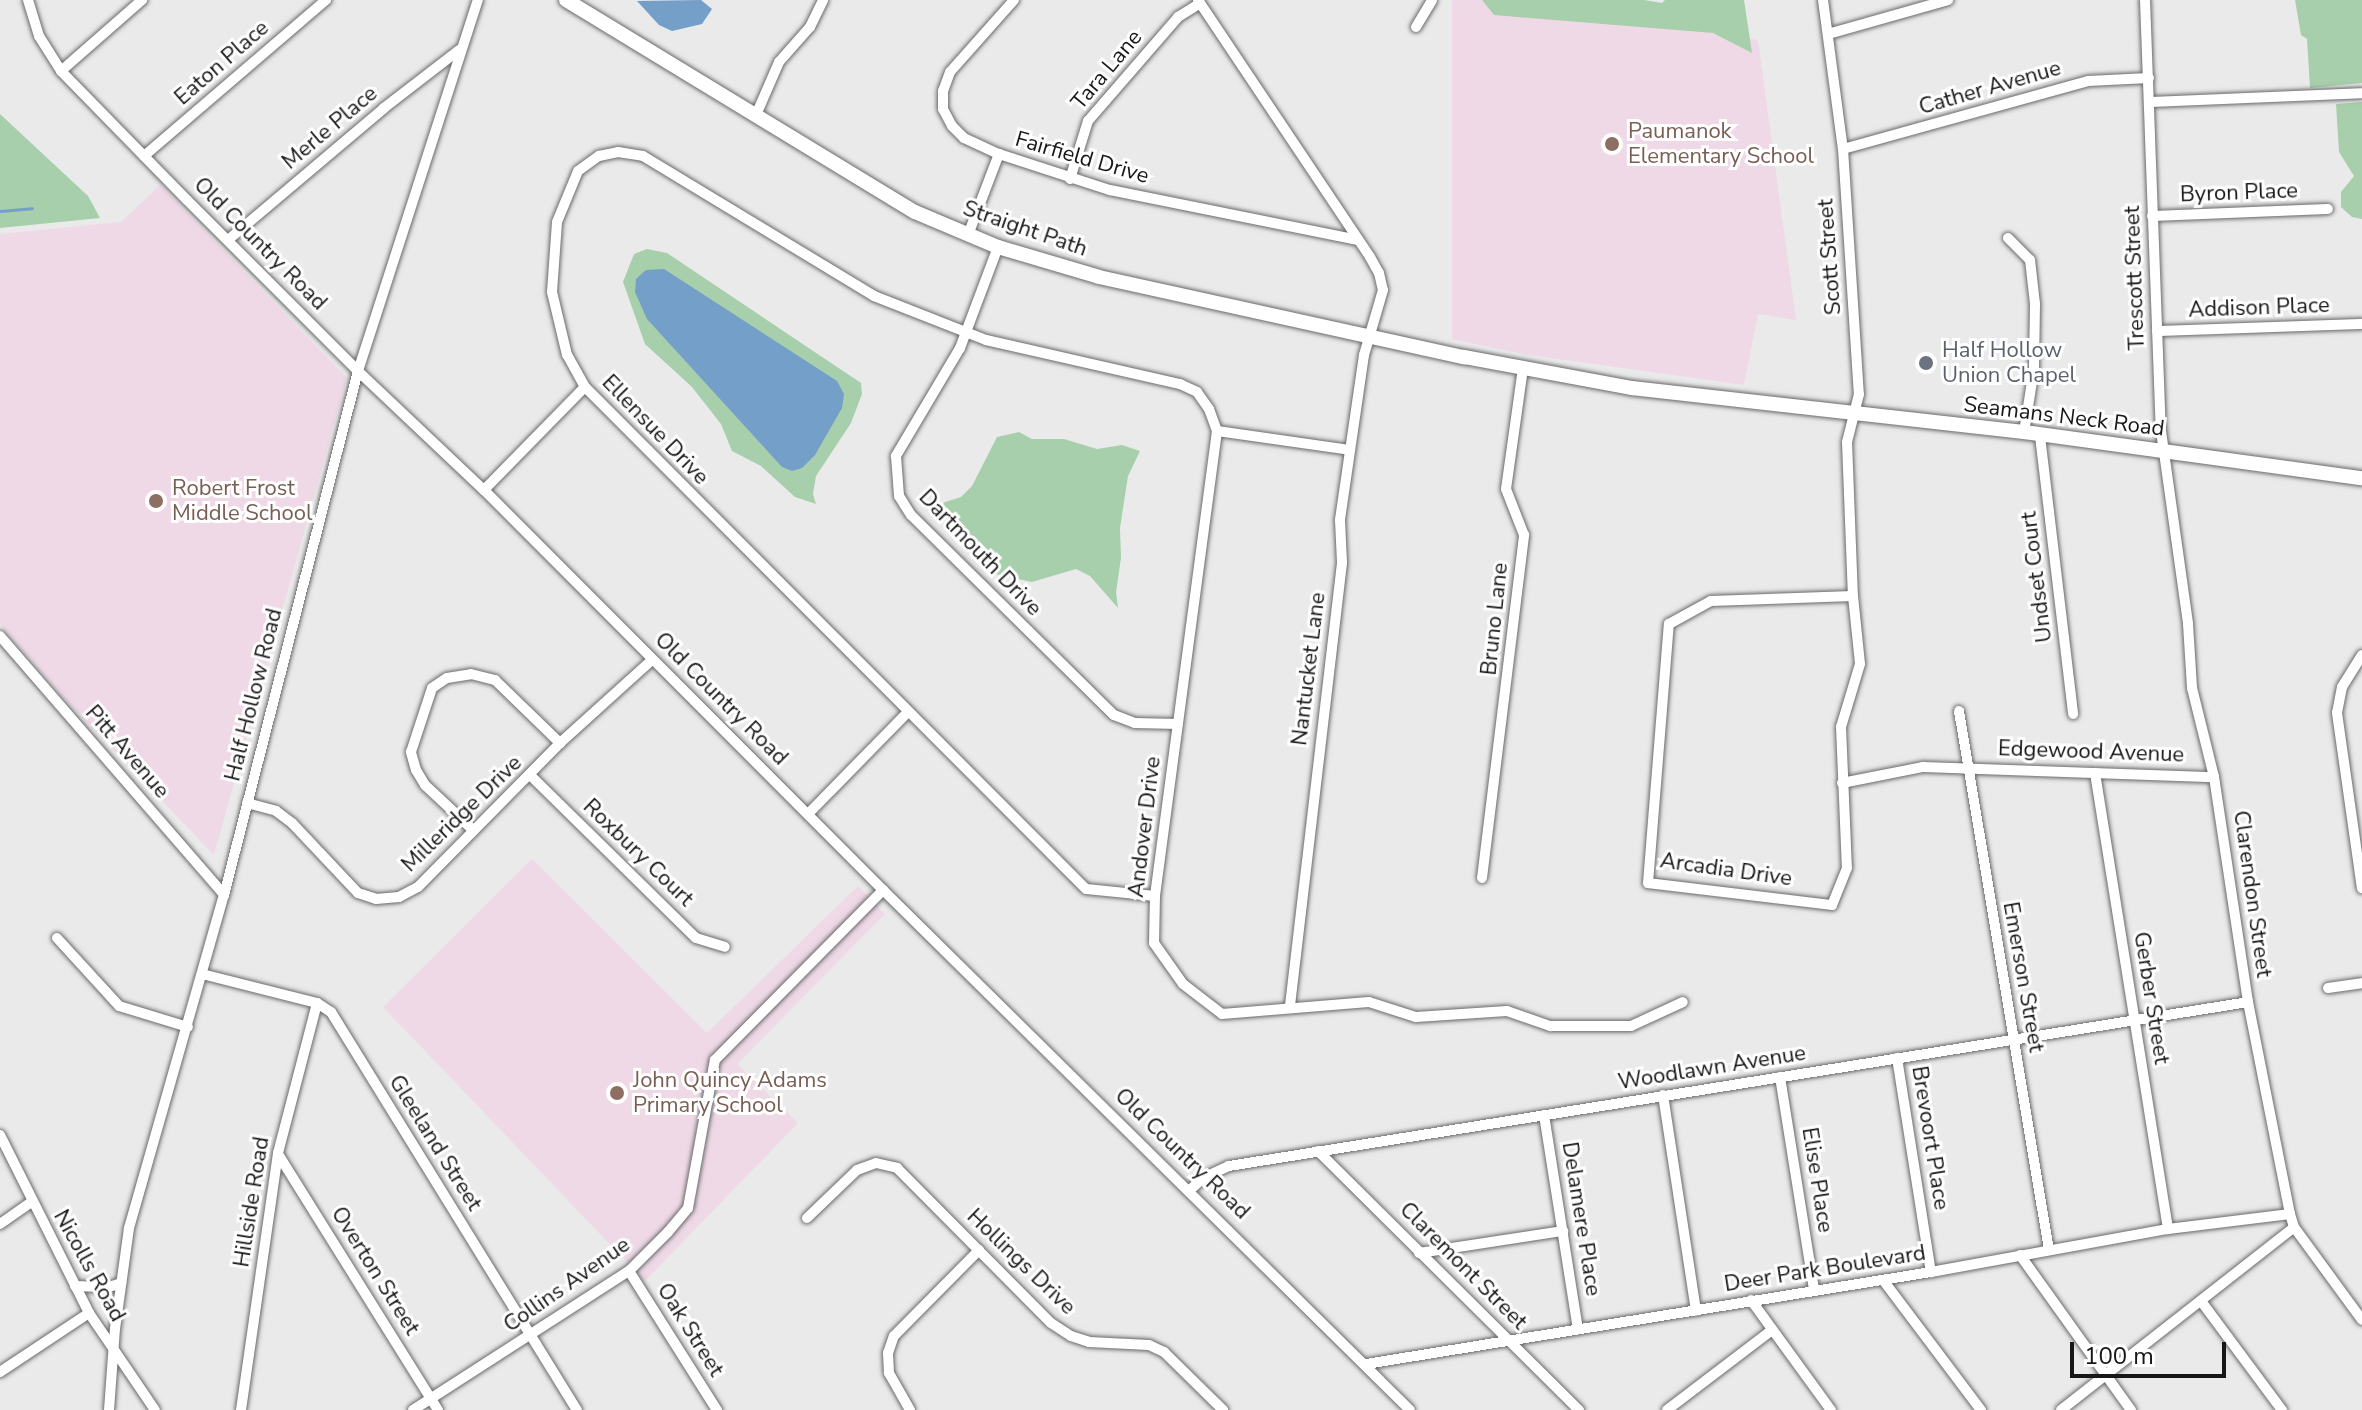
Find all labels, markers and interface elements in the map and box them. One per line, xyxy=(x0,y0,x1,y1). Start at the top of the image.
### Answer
street label: Eaton Place xyxy=(170,15,274,111)
street label: Tara Lane xyxy=(1066,25,1148,115)
street label: Cather Avenue xyxy=(1916,55,2064,121)
street label: Merle Place xyxy=(277,81,383,175)
place label: Paumanok Elementary School xyxy=(1628,118,1814,170)
street label: Fairfield Drive xyxy=(1012,126,1152,190)
marker: Paumanok Elementary School xyxy=(1603,135,1621,153)
street label: Old Country Road xyxy=(188,172,332,316)
street label: Byron Place xyxy=(2180,178,2298,208)
street label: Straight Path xyxy=(959,195,1091,263)
street label: Scott Street xyxy=(1813,198,1847,316)
street label: Trescott Street xyxy=(2119,205,2151,351)
street label: Addison Place xyxy=(2188,292,2330,324)
place label: Half Hollow Union Chapel xyxy=(1942,337,2076,388)
marker: Half Hollow Union Chapel xyxy=(1917,354,1935,372)
street label: Ellensue Drive xyxy=(596,370,714,490)
street label: Seamans Neck Road xyxy=(1962,392,2166,442)
place label: Robert Frost Middle School xyxy=(172,475,313,526)
street label: Dartmouth Drive xyxy=(913,484,1047,622)
marker: Robert Frost Middle School xyxy=(147,492,165,510)
street label: Undset Court xyxy=(2016,510,2058,644)
street label: Bruno Lane xyxy=(1476,561,1514,677)
street label: Nantucket Lane xyxy=(1286,591,1332,747)
street label: Half Hollow Road xyxy=(220,606,288,784)
street label: Old Country Road xyxy=(649,627,793,771)
street label: Pitt Avenue xyxy=(79,700,175,804)
street label: Edgewood Avenue xyxy=(1998,736,2184,768)
street label: Milleridge Drive xyxy=(396,750,528,878)
street label: Andover Drive xyxy=(1123,755,1167,899)
street label: Roxbury Court xyxy=(577,794,699,912)
street label: Clarendon Street xyxy=(2227,809,2277,979)
street label: Arcadia Drive xyxy=(1658,848,1794,892)
street label: Emerson Street xyxy=(1997,900,2049,1054)
street label: Gerber Street xyxy=(2128,930,2174,1066)
street label: Woodlawn Avenue xyxy=(1616,1040,1808,1096)
street label: Brevoort Place xyxy=(1906,1064,1954,1212)
place label: John Quincy Adams Primary School xyxy=(633,1067,827,1118)
street label: Gleeland Street xyxy=(383,1070,487,1216)
street label: Old Country Road xyxy=(1109,1083,1255,1225)
marker: John Quincy Adams Primary School xyxy=(608,1084,626,1102)
street label: Elise Place xyxy=(1796,1126,1838,1234)
street label: Hillside Road xyxy=(229,1135,275,1269)
street label: Delamere Place xyxy=(1556,1140,1606,1298)
street label: Claremont Street xyxy=(1394,1197,1532,1335)
street label: Overton Street xyxy=(325,1202,425,1340)
street label: Hollings Drive xyxy=(961,1204,1081,1320)
street label: Nicolls Road xyxy=(47,1205,131,1327)
street label: Collins Avenue xyxy=(499,1232,635,1338)
street label: Deer Park Boulevard xyxy=(1722,1240,1928,1298)
street label: Oak Street xyxy=(651,1278,729,1382)
scale bar xyxy=(2074,1326,2230,1376)
text: 100 m xyxy=(2084,1340,2154,1372)

